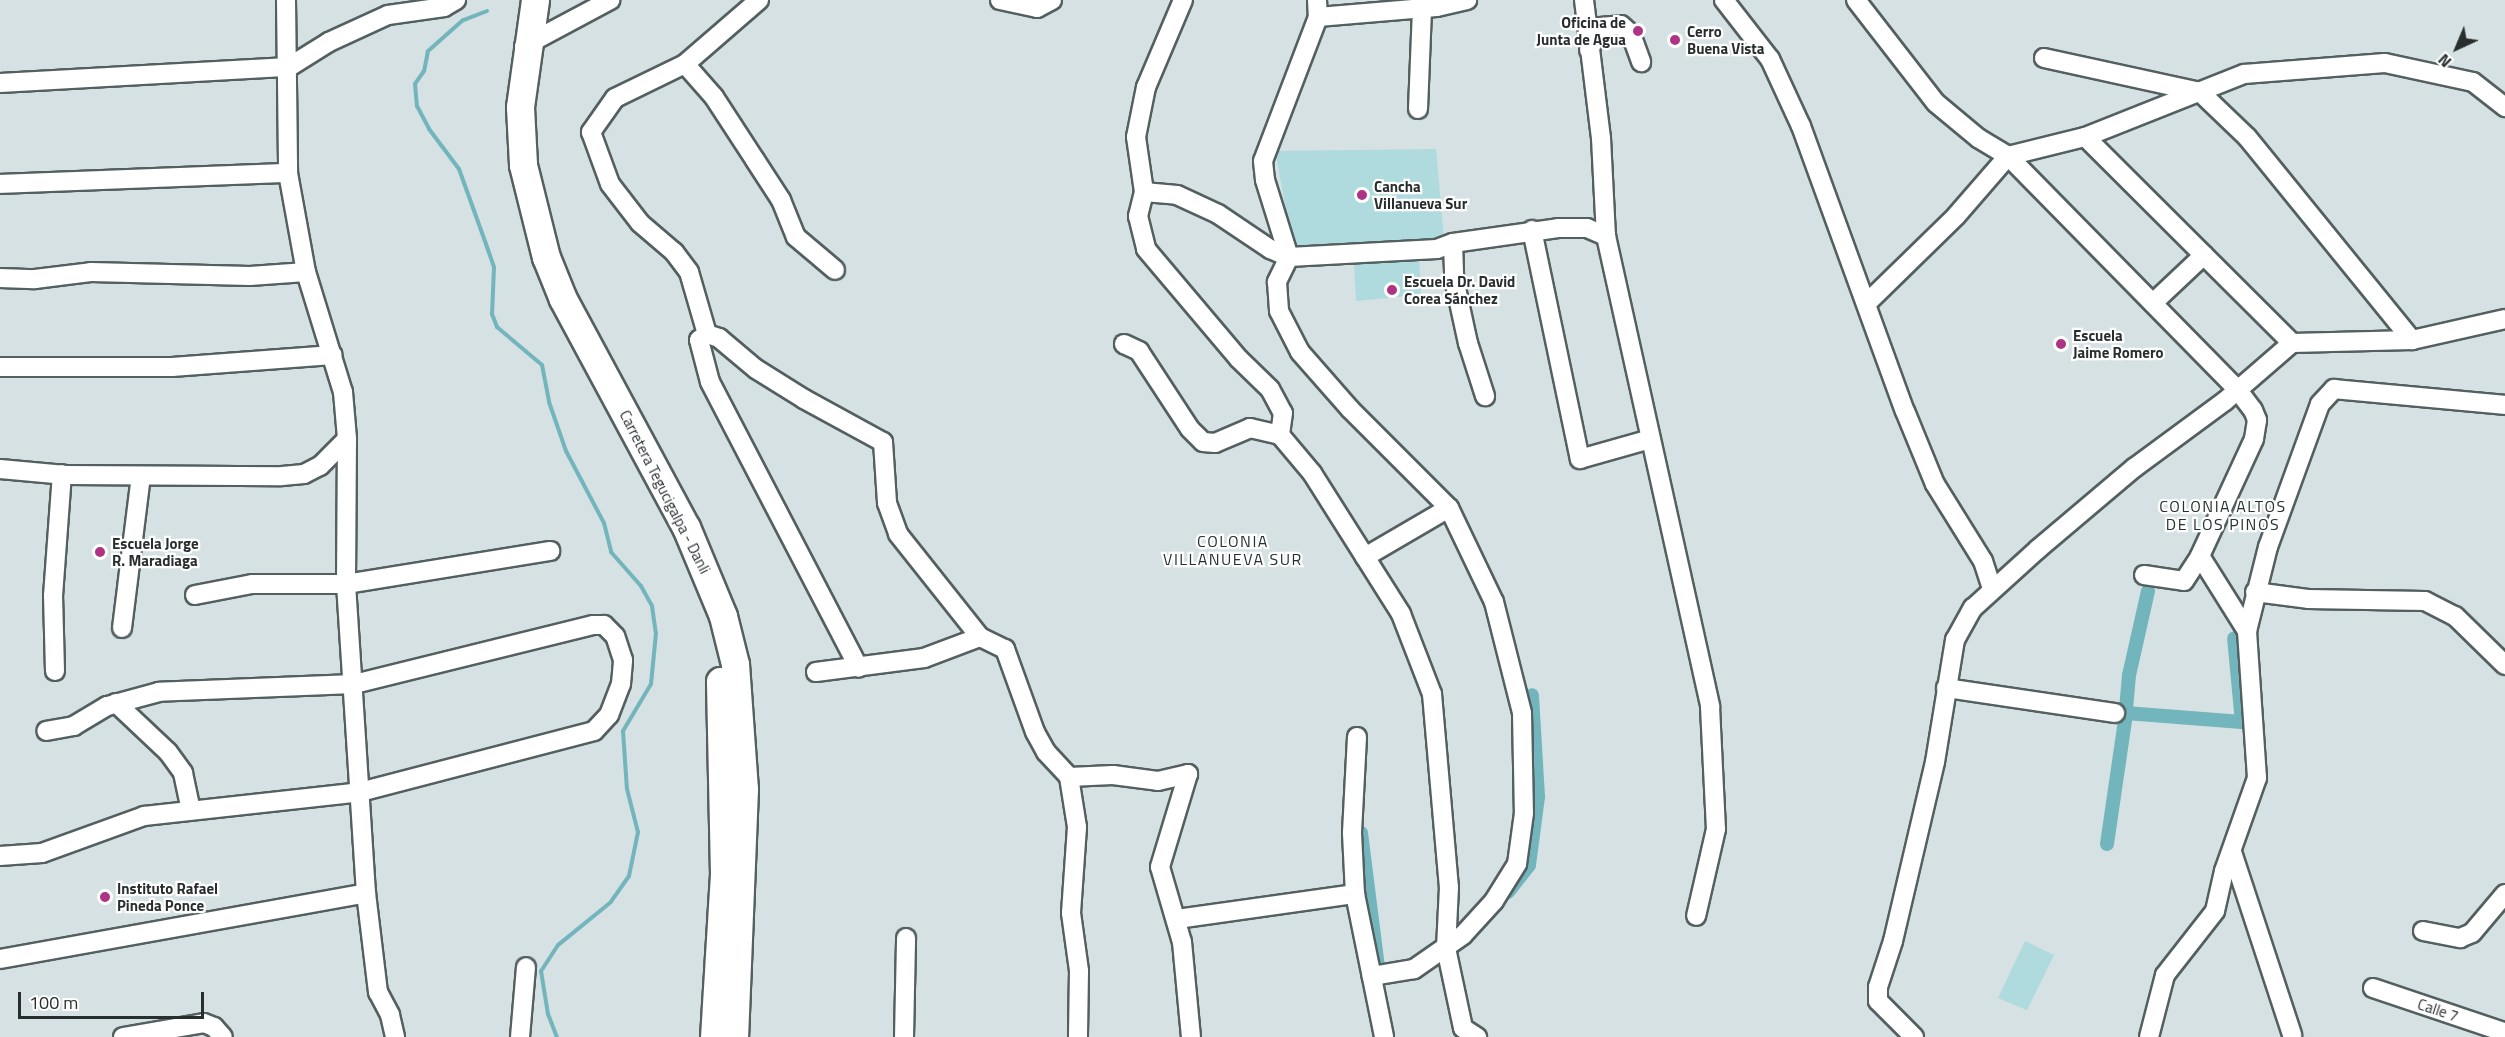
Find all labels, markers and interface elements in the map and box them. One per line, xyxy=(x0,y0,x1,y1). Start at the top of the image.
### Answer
place label: Oficina de Junta de Agua xyxy=(1536,13,1626,48)
north arrow xyxy=(2427,18,2487,78)
place label: Cerro Buena Vista xyxy=(1687,22,1764,57)
marker: Oficina de Junta de Agua xyxy=(1631,24,1645,38)
marker: Cerro Buena Vista xyxy=(1668,33,1682,47)
text: N xyxy=(2432,48,2457,73)
place label: Cancha Villanueva Sur xyxy=(1374,177,1467,212)
marker: Cancha Villanueva Sur xyxy=(1355,188,1369,202)
place label: Escuela Dr. David Corea Sánchez xyxy=(1404,272,1515,307)
marker: Escuela Dr. David Corea Sánchez xyxy=(1385,283,1399,297)
place label: Escuela Jaime Romero xyxy=(2073,326,2164,361)
marker: Escuela Jaime Romero xyxy=(2054,337,2068,351)
street label: Carretera Tegucigalpa - Danli xyxy=(616,407,714,577)
district label: COLONIA ALTOS DE LOS PINOS xyxy=(2159,496,2287,534)
district label: COLONIA VILLANUEVA SUR xyxy=(1163,531,1303,569)
place label: Escuela Jorge R. Maradiaga xyxy=(112,534,199,569)
marker: Escuela Jorge R. Maradiaga xyxy=(93,545,107,559)
place label: Instituto Rafael Pineda Ponce xyxy=(117,879,218,914)
marker: Instituto Rafael Pineda Ponce xyxy=(98,890,112,904)
scale bar xyxy=(21,980,207,1018)
text: 100 m xyxy=(29,989,78,1016)
street label: Calle 7 xyxy=(2415,995,2461,1025)

